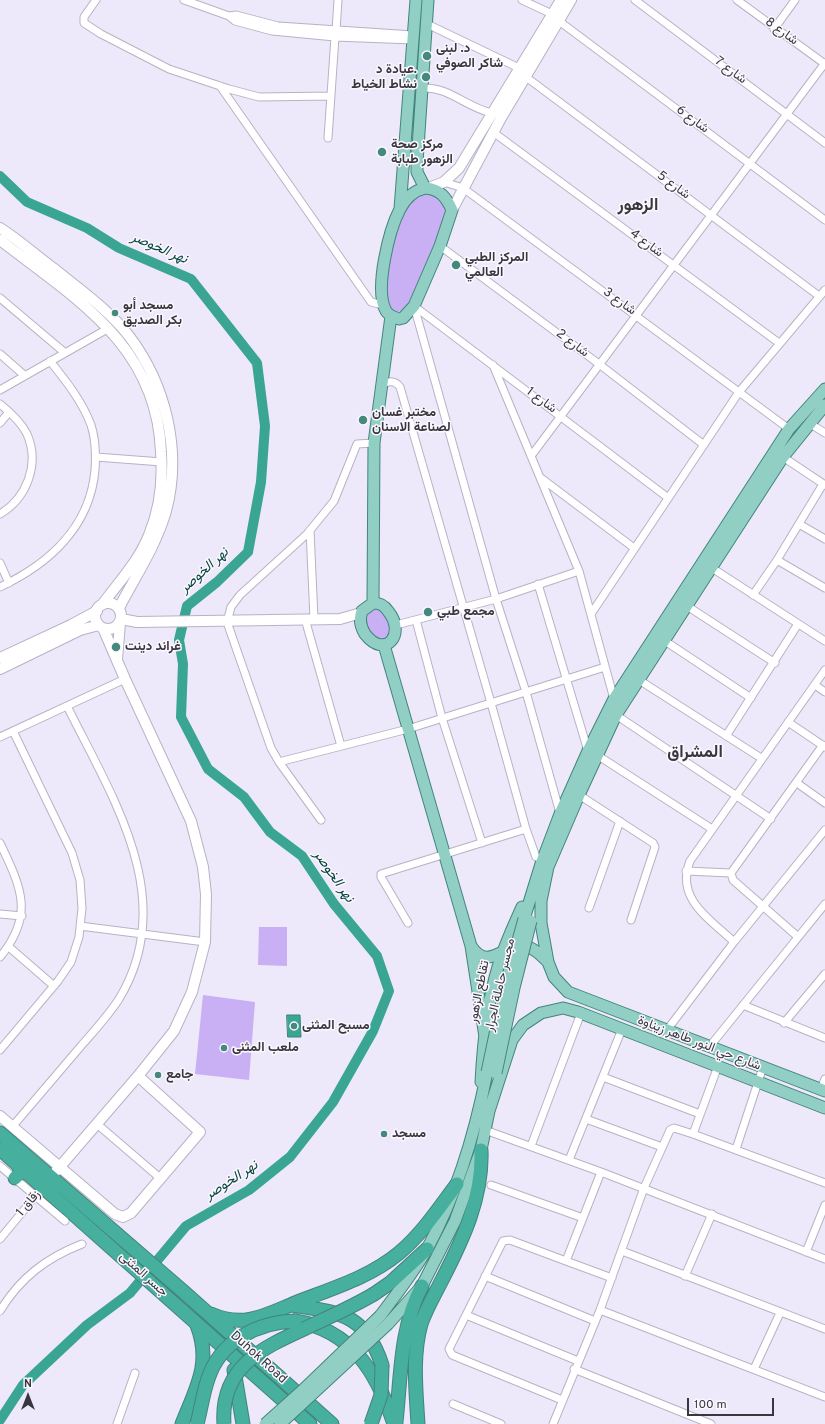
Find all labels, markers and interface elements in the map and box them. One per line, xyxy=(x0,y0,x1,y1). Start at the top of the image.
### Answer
street label: شارع 8 xyxy=(761,15,801,49)
place label: د. لبنى شاكر الصوفي xyxy=(436,41,503,72)
marker: د. لبنى شاكر الصوفي xyxy=(421,50,433,62)
street label: شارع 7 xyxy=(711,54,749,88)
place label: عيادة د. نشاط الخياط xyxy=(351,62,417,93)
marker: عيادة د. نشاط الخياط xyxy=(420,71,432,83)
street label: شارع 6 xyxy=(673,103,711,137)
place label: مركز صحة الزهور طبابة xyxy=(391,137,453,168)
marker: مركز صحة الزهور طبابة xyxy=(376,146,388,158)
street label: شارع 5 xyxy=(653,169,693,203)
district label: الزهور xyxy=(618,197,658,217)
street label: شارع 4 xyxy=(626,227,666,261)
water label: نهر الخوصر xyxy=(128,230,190,268)
place label: المركز الطبي العالمي xyxy=(465,250,528,281)
marker: المركز الطبي العالمي xyxy=(450,259,462,271)
street label: شارع 3 xyxy=(599,285,639,319)
place label: مسجد أبو بكر الصديق xyxy=(123,298,182,329)
marker: مسجد أبو بكر الصديق xyxy=(110,308,120,318)
street label: شارع 2 xyxy=(552,327,592,361)
street label: شارع 1 xyxy=(523,385,559,417)
place label: مختبر غسان لصناعة الاسنان xyxy=(372,405,451,436)
marker: مختبر غسان لصناعة الاسنان xyxy=(357,414,369,426)
water label: نهر الخوصر xyxy=(177,545,233,597)
place label: مجمع طبي xyxy=(437,604,494,620)
marker: مجمع طبي xyxy=(422,606,434,618)
place label: غراند دينت xyxy=(125,639,181,655)
marker: غراند دينت xyxy=(110,641,122,653)
district label: المشراق xyxy=(667,744,723,764)
water label: نهر الخوصر xyxy=(309,848,357,906)
street label: مجسر حاملة الجرار xyxy=(483,937,519,1033)
street label: تقاطع الزهور xyxy=(466,959,494,1025)
street label: شارع حي النور طاهر زيناوة xyxy=(635,1013,763,1075)
place label: مسبح المثنى xyxy=(302,1018,370,1034)
marker: مسبح المثنى xyxy=(289,1021,299,1031)
place label: ملعب المثنى xyxy=(232,1040,299,1056)
marker: ملعب المثنى xyxy=(219,1043,229,1053)
place label: جامع xyxy=(166,1067,193,1083)
marker: جامع xyxy=(153,1070,163,1080)
place label: مسجد xyxy=(392,1126,426,1142)
marker: مسجد xyxy=(379,1129,389,1139)
water label: نهر الخوصر xyxy=(202,1158,262,1204)
street label: زقاق 1 xyxy=(13,1188,45,1220)
street label: جسر المثنى xyxy=(116,1249,170,1301)
street label: Duhok Road xyxy=(226,1328,290,1388)
north arrow xyxy=(8,1376,48,1416)
text: N xyxy=(24,1377,32,1391)
scale bar xyxy=(689,1390,776,1416)
text: 100 m xyxy=(694,1397,727,1413)

